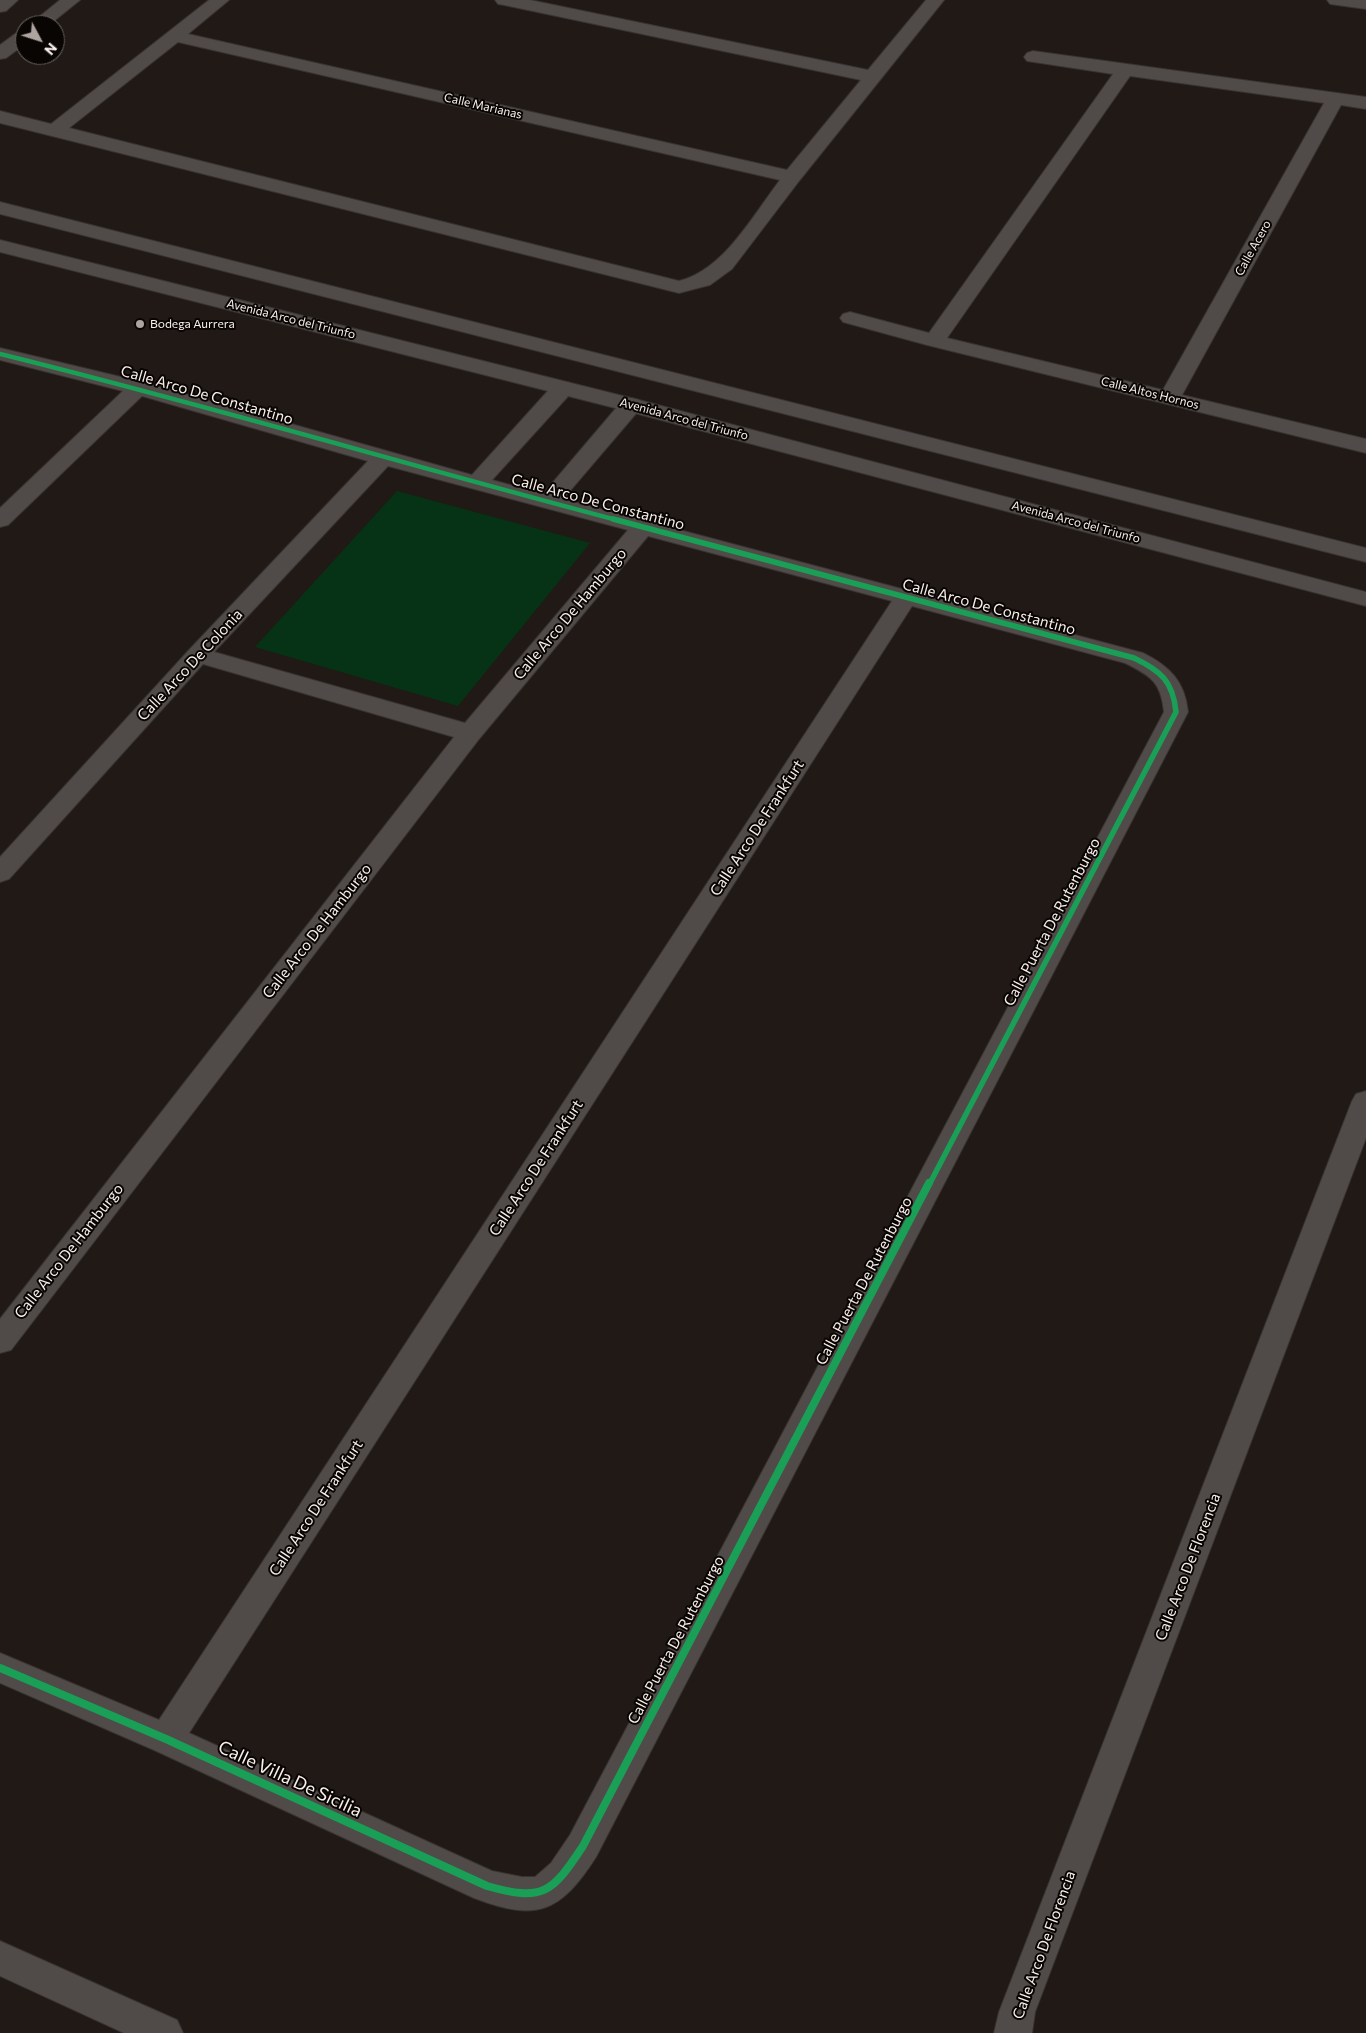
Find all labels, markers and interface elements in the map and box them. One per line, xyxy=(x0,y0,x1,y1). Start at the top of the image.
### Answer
north arrow xyxy=(15,15,65,65)
text: N xyxy=(41,40,61,59)
street label: Calle Marianas xyxy=(443,90,523,122)
street label: Calle Acero xyxy=(1232,218,1274,278)
street label: Avenida Arco del Triunfo xyxy=(225,296,357,342)
place label: Bodega Aurrera xyxy=(150,317,235,331)
marker: Bodega Aurrera xyxy=(134,318,146,330)
street label: Calle Arco De Constantino xyxy=(119,362,295,428)
street label: Calle Altos Hornos xyxy=(1099,374,1201,412)
street label: Avenida Arco del Triunfo xyxy=(618,395,750,443)
street label: Calle Arco De Constantino xyxy=(509,470,687,534)
street label: Avenida Arco del Triunfo xyxy=(1010,498,1142,546)
street label: Calle Arco De Hamburgo xyxy=(510,545,630,683)
street label: Calle Arco De Constantino xyxy=(900,575,1078,639)
street label: Calle Arco De Colonia xyxy=(134,605,246,725)
street label: Calle Arco De Frankfurt xyxy=(706,756,808,900)
street label: Calle Puerta De Rutenburgo xyxy=(1000,835,1104,1009)
street label: Calle Arco De Hamburgo xyxy=(259,860,375,1002)
street label: Calle Arco De Frankfurt xyxy=(485,1096,587,1240)
street label: Calle Arco De Hamburgo xyxy=(11,1180,127,1322)
street label: Calle Puerta De Rutenburgo xyxy=(812,1194,916,1368)
street label: Calle Arco De Frankfurt xyxy=(265,1436,367,1580)
street label: Calle Arco De Florencia xyxy=(1152,1491,1224,1643)
street label: Calle Puerta De Rutenburgo xyxy=(624,1553,728,1727)
street label: Calle Villa De Sicilia xyxy=(215,1736,365,1822)
street label: Calle Arco De Florencia xyxy=(1009,1868,1079,2022)

